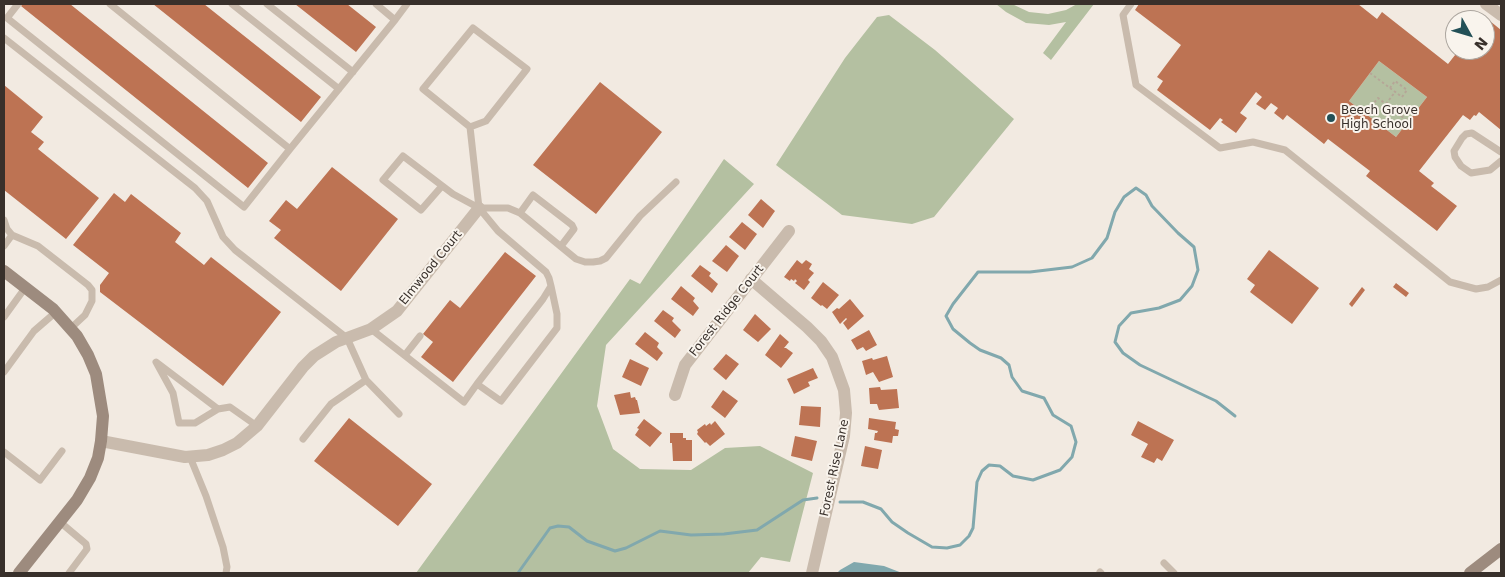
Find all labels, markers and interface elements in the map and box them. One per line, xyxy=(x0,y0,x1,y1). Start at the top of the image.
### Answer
north arrow xyxy=(1445,10,1495,60)
text: N xyxy=(1471,34,1491,53)
place label: Beech Grove High School xyxy=(1341,104,1418,132)
marker: Beech Grove High School xyxy=(1325,112,1337,124)
street label: Elmwood Court xyxy=(397,228,465,308)
street label: Forest Ridge Court xyxy=(687,263,767,359)
street label: Forest Rise Lane xyxy=(818,418,852,518)

